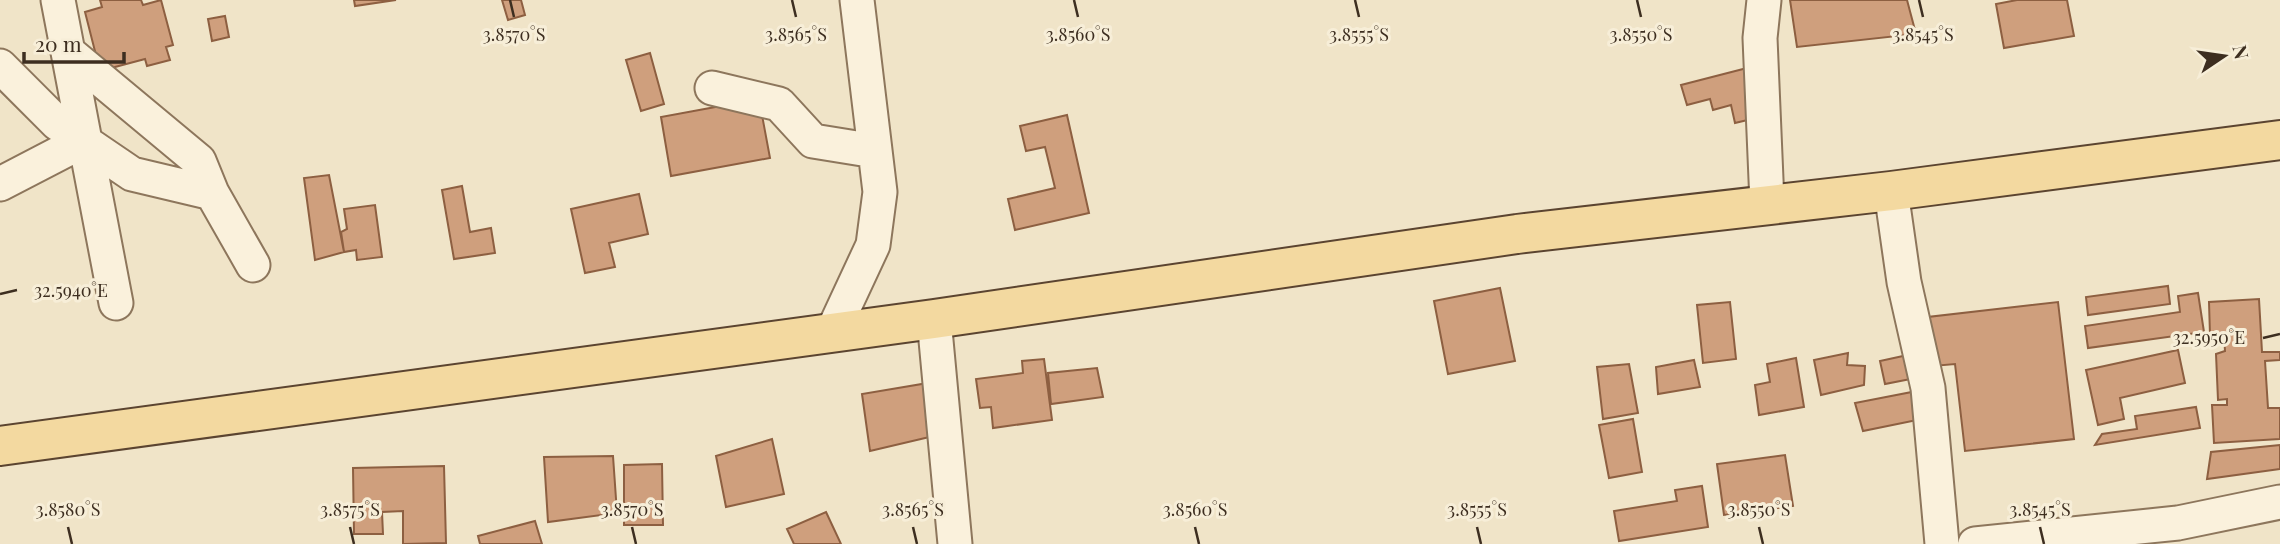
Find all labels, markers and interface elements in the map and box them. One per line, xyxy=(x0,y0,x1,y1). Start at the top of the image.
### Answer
scale bar xyxy=(24,21,124,65)
north arrow xyxy=(2189,21,2259,91)
text: 3.8570°S xyxy=(483,22,545,46)
text: 3.8565°S xyxy=(765,22,827,46)
text: 3.8560°S xyxy=(1046,22,1110,46)
text: 3.8555°S xyxy=(1329,22,1389,46)
text: 3.8550°S xyxy=(1610,22,1672,46)
text: 3.8545°S xyxy=(1892,22,1954,46)
text: 20 m xyxy=(35,29,82,57)
text: N xyxy=(2227,42,2256,62)
text: 32.5940°E xyxy=(34,278,108,302)
text: 32.5950°E xyxy=(2173,325,2245,349)
text: 3.8580°S xyxy=(36,497,100,521)
text: 3.8575°S xyxy=(320,497,380,521)
text: 3.8570°S xyxy=(601,497,663,521)
text: 3.8565°S xyxy=(882,497,944,521)
text: 3.8560°S xyxy=(1163,497,1227,521)
text: 3.8555°S xyxy=(1447,497,1507,521)
text: 3.8550°S xyxy=(1728,497,1790,521)
text: 3.8545°S xyxy=(2009,497,2071,521)

